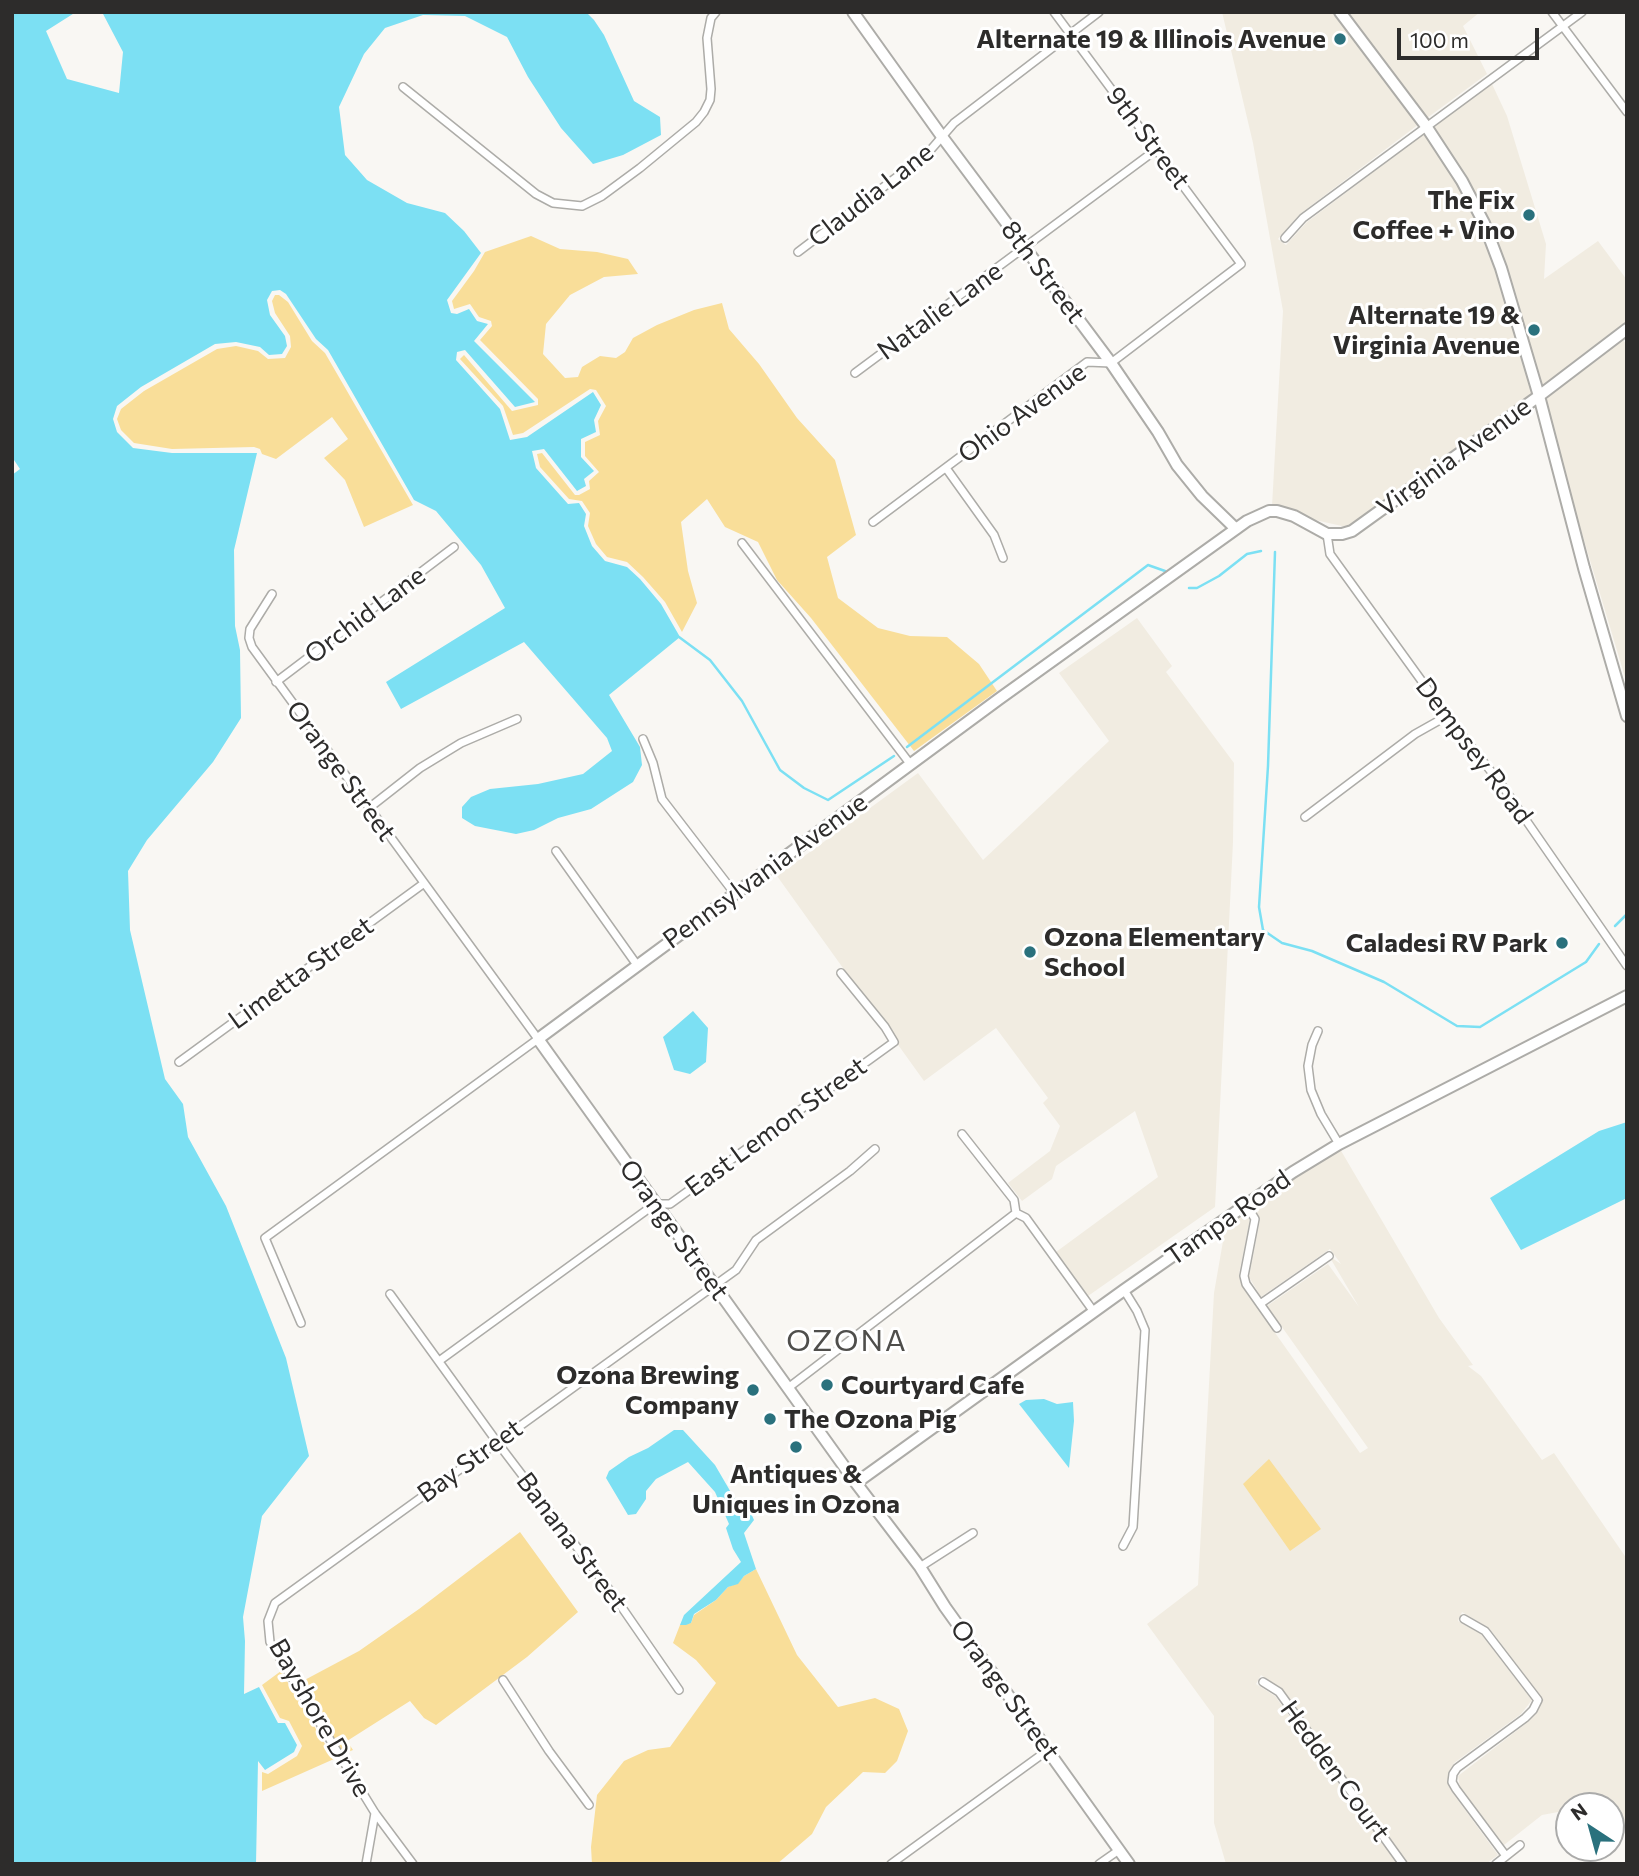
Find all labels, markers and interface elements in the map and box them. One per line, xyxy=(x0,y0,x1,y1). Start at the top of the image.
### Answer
scale bar xyxy=(1401,14,1543,58)
place label: Alternate 19 & Illinois Avenue xyxy=(976,23,1326,55)
text: 100 m xyxy=(1410,27,1469,52)
marker: Alternate 19 & Illinois Avenue xyxy=(1332,31,1348,47)
street label: 9th Street xyxy=(1099,81,1197,195)
street label: Claudia Lane xyxy=(802,137,940,253)
place label: The Fix Coffee + Vino xyxy=(1352,184,1515,246)
marker: The Fix Coffee + Vino xyxy=(1521,207,1537,223)
street label: 8th Street xyxy=(994,215,1092,329)
street label: Natalie Lane xyxy=(872,255,1008,367)
place label: Alternate 19 & Virginia Avenue xyxy=(1333,299,1520,360)
marker: Alternate 19 & Virginia Avenue xyxy=(1526,322,1542,338)
street label: Ohio Avenue xyxy=(952,356,1092,470)
street label: Virginia Avenue xyxy=(1371,391,1537,523)
street label: Orchid Lane xyxy=(299,560,431,670)
street label: Dempsey Road xyxy=(1409,672,1539,830)
street label: Orange Street xyxy=(280,695,402,847)
street label: Pennsylvania Avenue xyxy=(657,787,873,955)
street label: Limetta Street xyxy=(223,910,379,1036)
place label: Ozona Elementary School xyxy=(1044,921,1265,982)
place label: Caladesi RV Park xyxy=(1346,927,1548,959)
marker: Caladesi RV Park xyxy=(1554,935,1570,951)
marker: Ozona Elementary School xyxy=(1022,944,1038,960)
street label: East Lemon Street xyxy=(679,1051,873,1203)
street label: Orange Street xyxy=(613,1154,735,1306)
street label: Tampa Road xyxy=(1160,1164,1296,1272)
district label: OZONA xyxy=(787,1323,907,1359)
place label: Ozona Brewing Company xyxy=(556,1359,739,1420)
place label: Courtyard Cafe xyxy=(841,1369,1024,1401)
marker: Courtyard Cafe xyxy=(819,1377,835,1393)
marker: Ozona Brewing Company xyxy=(745,1382,761,1398)
place label: The Ozona Pig xyxy=(784,1403,957,1435)
marker: The Ozona Pig xyxy=(762,1411,778,1427)
street label: Bay Street xyxy=(411,1413,529,1509)
marker: Antiques & Uniques in Ozona xyxy=(788,1439,804,1455)
place label: Antiques & Uniques in Ozona xyxy=(692,1458,900,1520)
street label: Banana Street xyxy=(510,1466,634,1618)
street label: Orange Street xyxy=(944,1614,1066,1766)
street label: Bayshore Drive xyxy=(262,1634,378,1802)
street label: Hedden Court xyxy=(1274,1695,1396,1847)
north arrow xyxy=(1555,1792,1625,1862)
text: N xyxy=(1566,1798,1591,1825)

